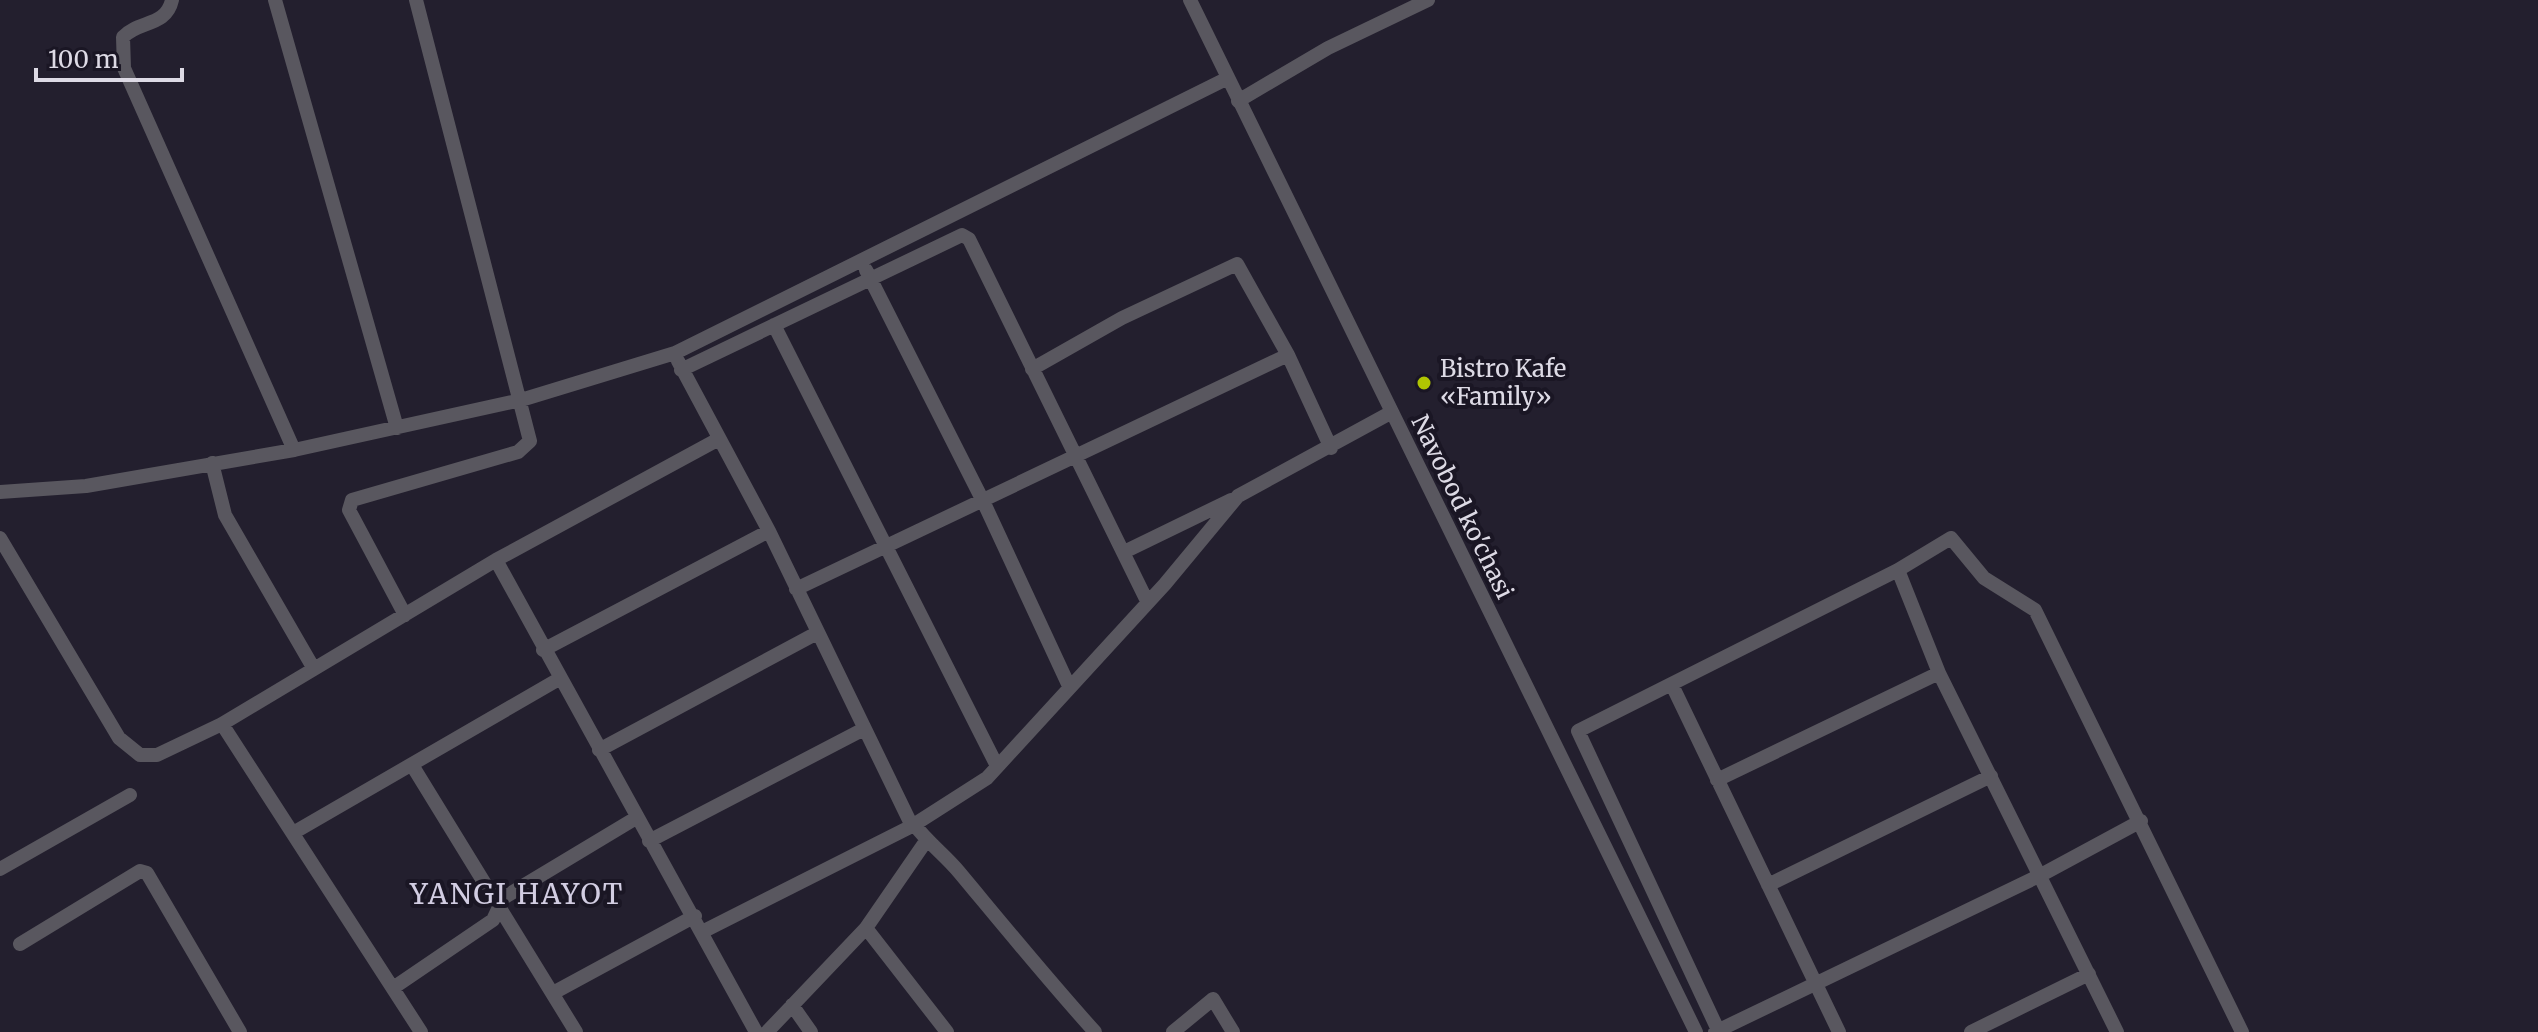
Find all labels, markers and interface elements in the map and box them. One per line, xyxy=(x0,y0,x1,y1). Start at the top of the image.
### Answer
scale bar xyxy=(36,32,182,82)
text: 100 m xyxy=(48,44,119,75)
place label: Bistro Kafe «Family» xyxy=(1440,353,1566,412)
marker: Bistro Kafe «Family» xyxy=(1415,374,1433,392)
street label: Navobod ko'chasi xyxy=(1405,410,1520,604)
district label: YANGI HAYOT xyxy=(409,876,624,912)

